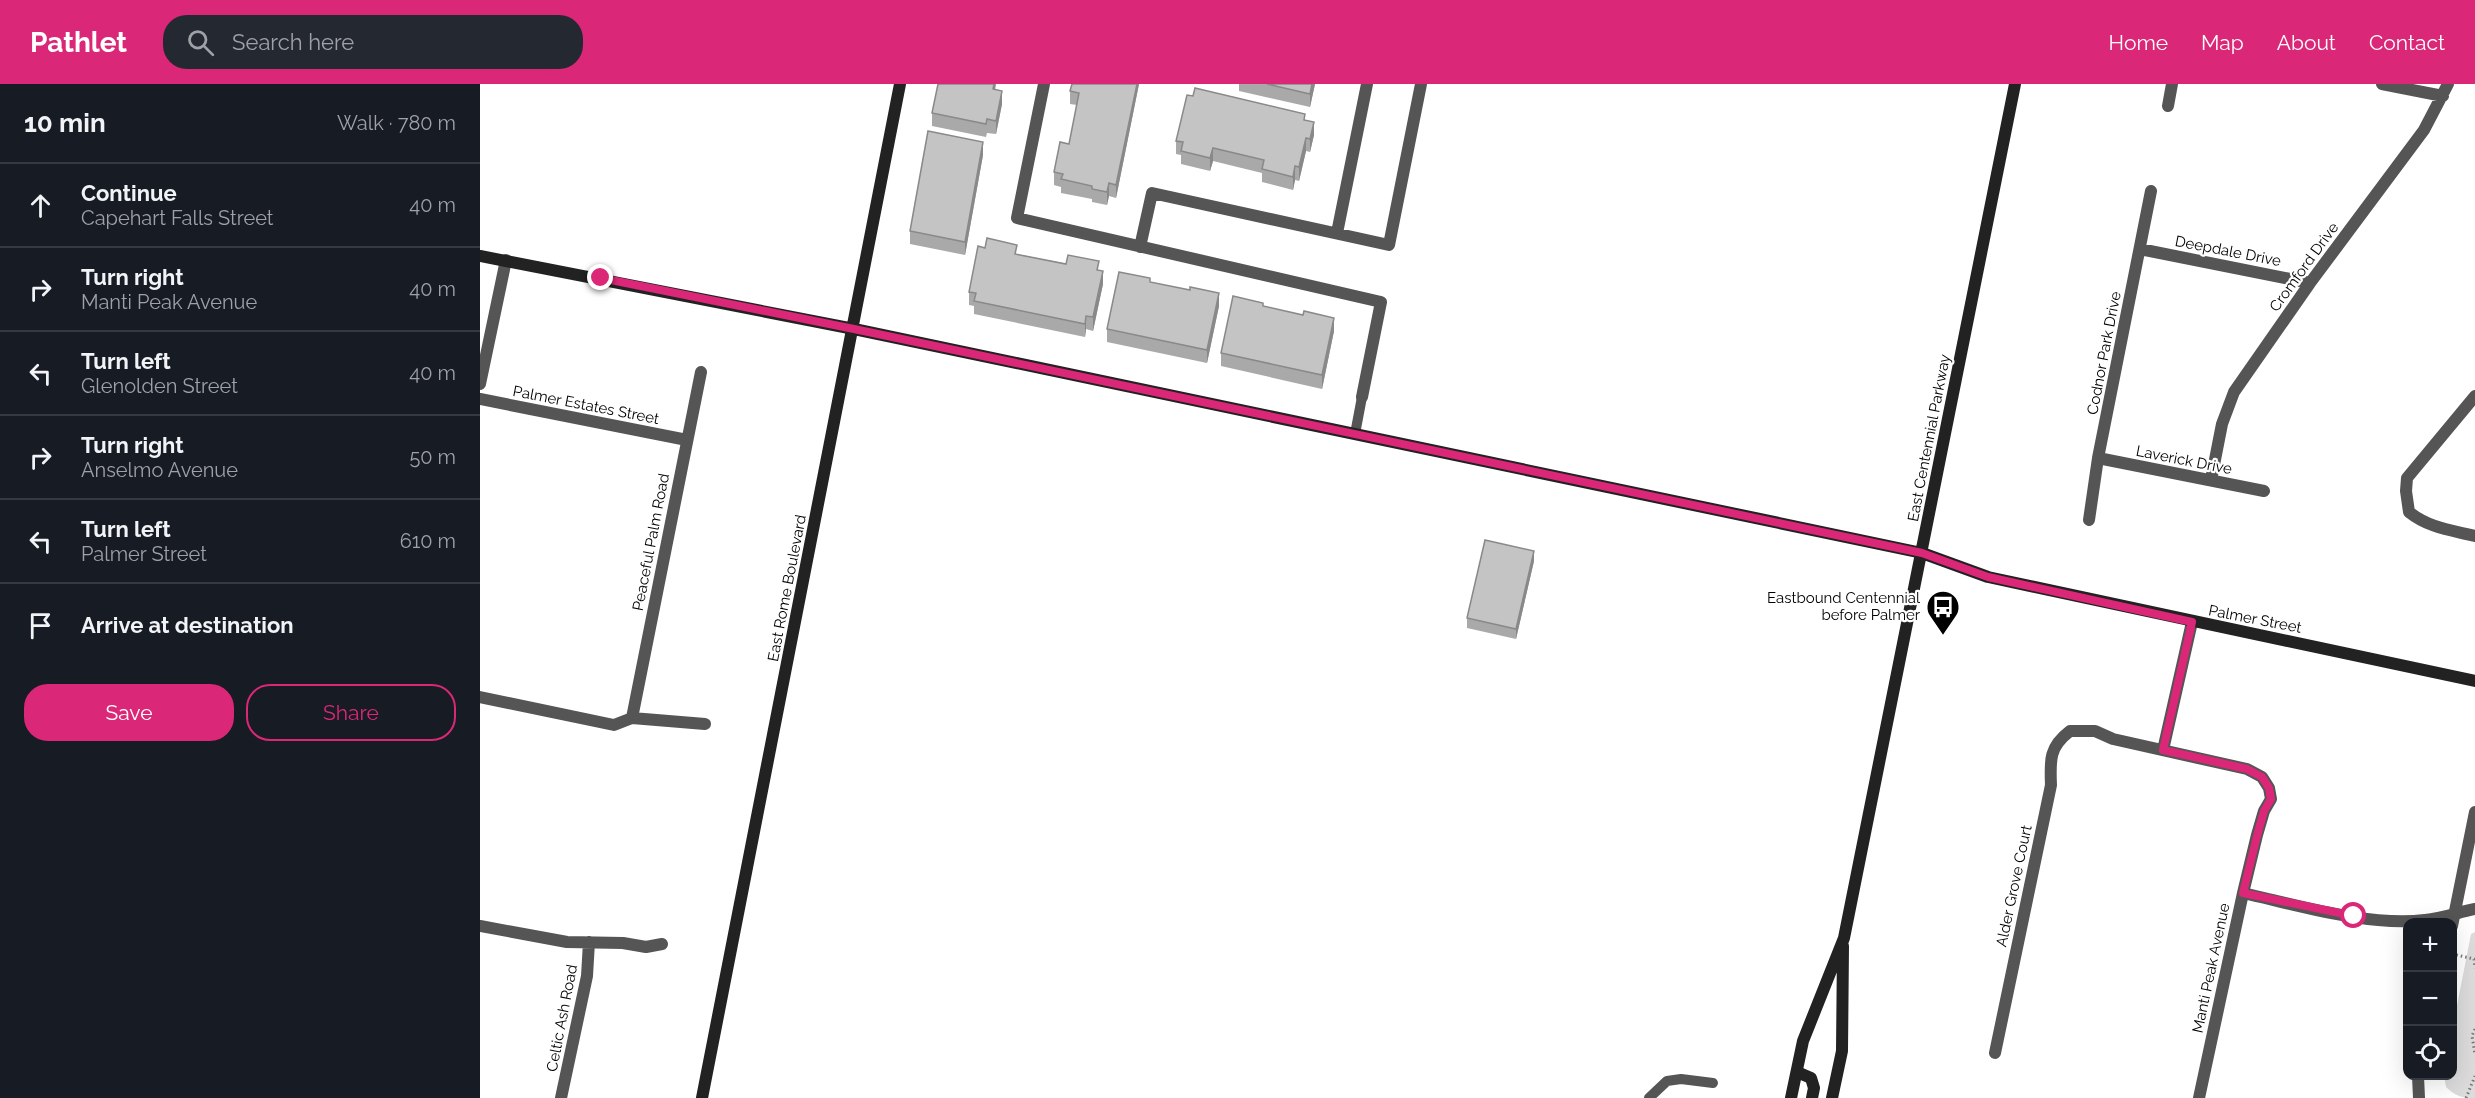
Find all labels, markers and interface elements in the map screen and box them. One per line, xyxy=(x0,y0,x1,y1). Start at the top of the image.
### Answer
search box xyxy=(163,15,583,69)
text: Pathlet xyxy=(30,26,127,59)
icon: search xyxy=(184,26,217,59)
text: Search here xyxy=(232,29,354,55)
text: Home xyxy=(2109,30,2168,55)
text: Map xyxy=(2201,30,2244,55)
text: About xyxy=(2277,30,2336,55)
text: Contact xyxy=(2369,30,2445,55)
text: 10 min xyxy=(24,108,106,138)
text: Walk · 780 m xyxy=(337,111,456,135)
text: Continue xyxy=(81,180,177,206)
icon: ahead xyxy=(24,189,57,222)
text: 40 m xyxy=(409,193,456,217)
text: Capehart Falls Street xyxy=(81,206,274,230)
street label: Cromford Drive xyxy=(2266,219,2342,315)
street label: Deepdale Drive xyxy=(2173,232,2283,270)
text: Turn right xyxy=(81,264,184,290)
route end xyxy=(587,264,613,290)
icon: right xyxy=(24,273,57,306)
text: 40 m xyxy=(409,277,456,301)
text: Manti Peak Avenue xyxy=(81,290,257,314)
street label: Codnor Park Drive xyxy=(2083,290,2125,416)
text: Turn left xyxy=(81,348,171,374)
street label: East Centennial Parkway xyxy=(1904,353,1954,523)
icon: left xyxy=(24,357,57,390)
text: 40 m xyxy=(409,361,456,385)
text: Glenolden Street xyxy=(81,374,238,398)
street label: Palmer Estates Street xyxy=(511,382,661,428)
text: Turn right xyxy=(81,432,184,458)
icon: right xyxy=(24,441,57,474)
street label: Laverick Drive xyxy=(2134,442,2234,478)
text: 50 m xyxy=(409,445,456,469)
text: Anselmo Avenue xyxy=(81,458,238,482)
street label: Peaceful Palm Road xyxy=(629,472,673,612)
street label: East Rome Boulevard xyxy=(764,513,810,663)
text: Turn left xyxy=(81,516,171,542)
icon: left xyxy=(24,525,57,558)
text: 610 m xyxy=(400,529,456,553)
text: Palmer Street xyxy=(81,542,207,566)
place label: Eastbound Centennial before Palmer xyxy=(1767,589,1921,624)
bus stop icon: Eastbound Centennial before Palmer xyxy=(1925,589,1961,636)
street label: Palmer Street xyxy=(2207,601,2303,637)
icon: arrive xyxy=(24,609,57,642)
text: Arrive at destination xyxy=(81,612,294,638)
button: Save xyxy=(24,684,234,741)
button: Share xyxy=(246,684,456,741)
street label: Alder Grove Court xyxy=(1992,823,2036,949)
street label: Manti Peak Avenue xyxy=(2188,901,2234,1035)
route start xyxy=(2340,902,2366,928)
map controls xyxy=(2403,918,2457,1080)
button: + xyxy=(2403,918,2457,972)
street label: Celtic Ash Road xyxy=(543,963,581,1073)
button: − xyxy=(2403,972,2457,1026)
button: locate xyxy=(2403,1026,2457,1080)

